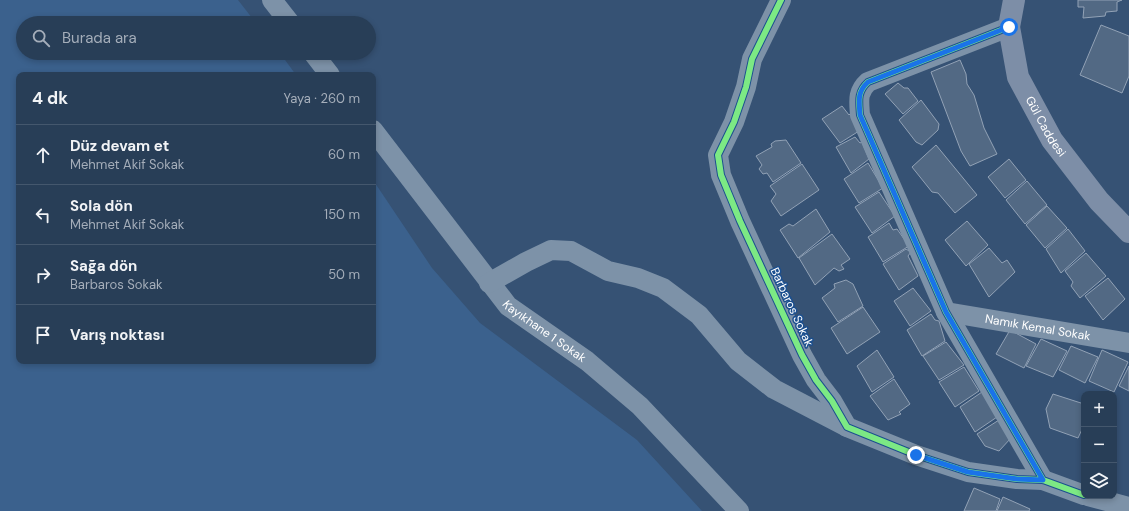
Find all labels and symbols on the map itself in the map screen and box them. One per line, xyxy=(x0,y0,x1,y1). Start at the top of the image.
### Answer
route start xyxy=(1000,18,1018,36)
street label: Gül Caddesi xyxy=(1022,93,1070,160)
street label: Barbaros Sokak xyxy=(767,265,817,349)
street label: Kayıkhane 1 Sokak xyxy=(499,297,589,366)
street label: Namık Kemal Sokak xyxy=(984,311,1092,344)
route end xyxy=(907,446,925,464)

